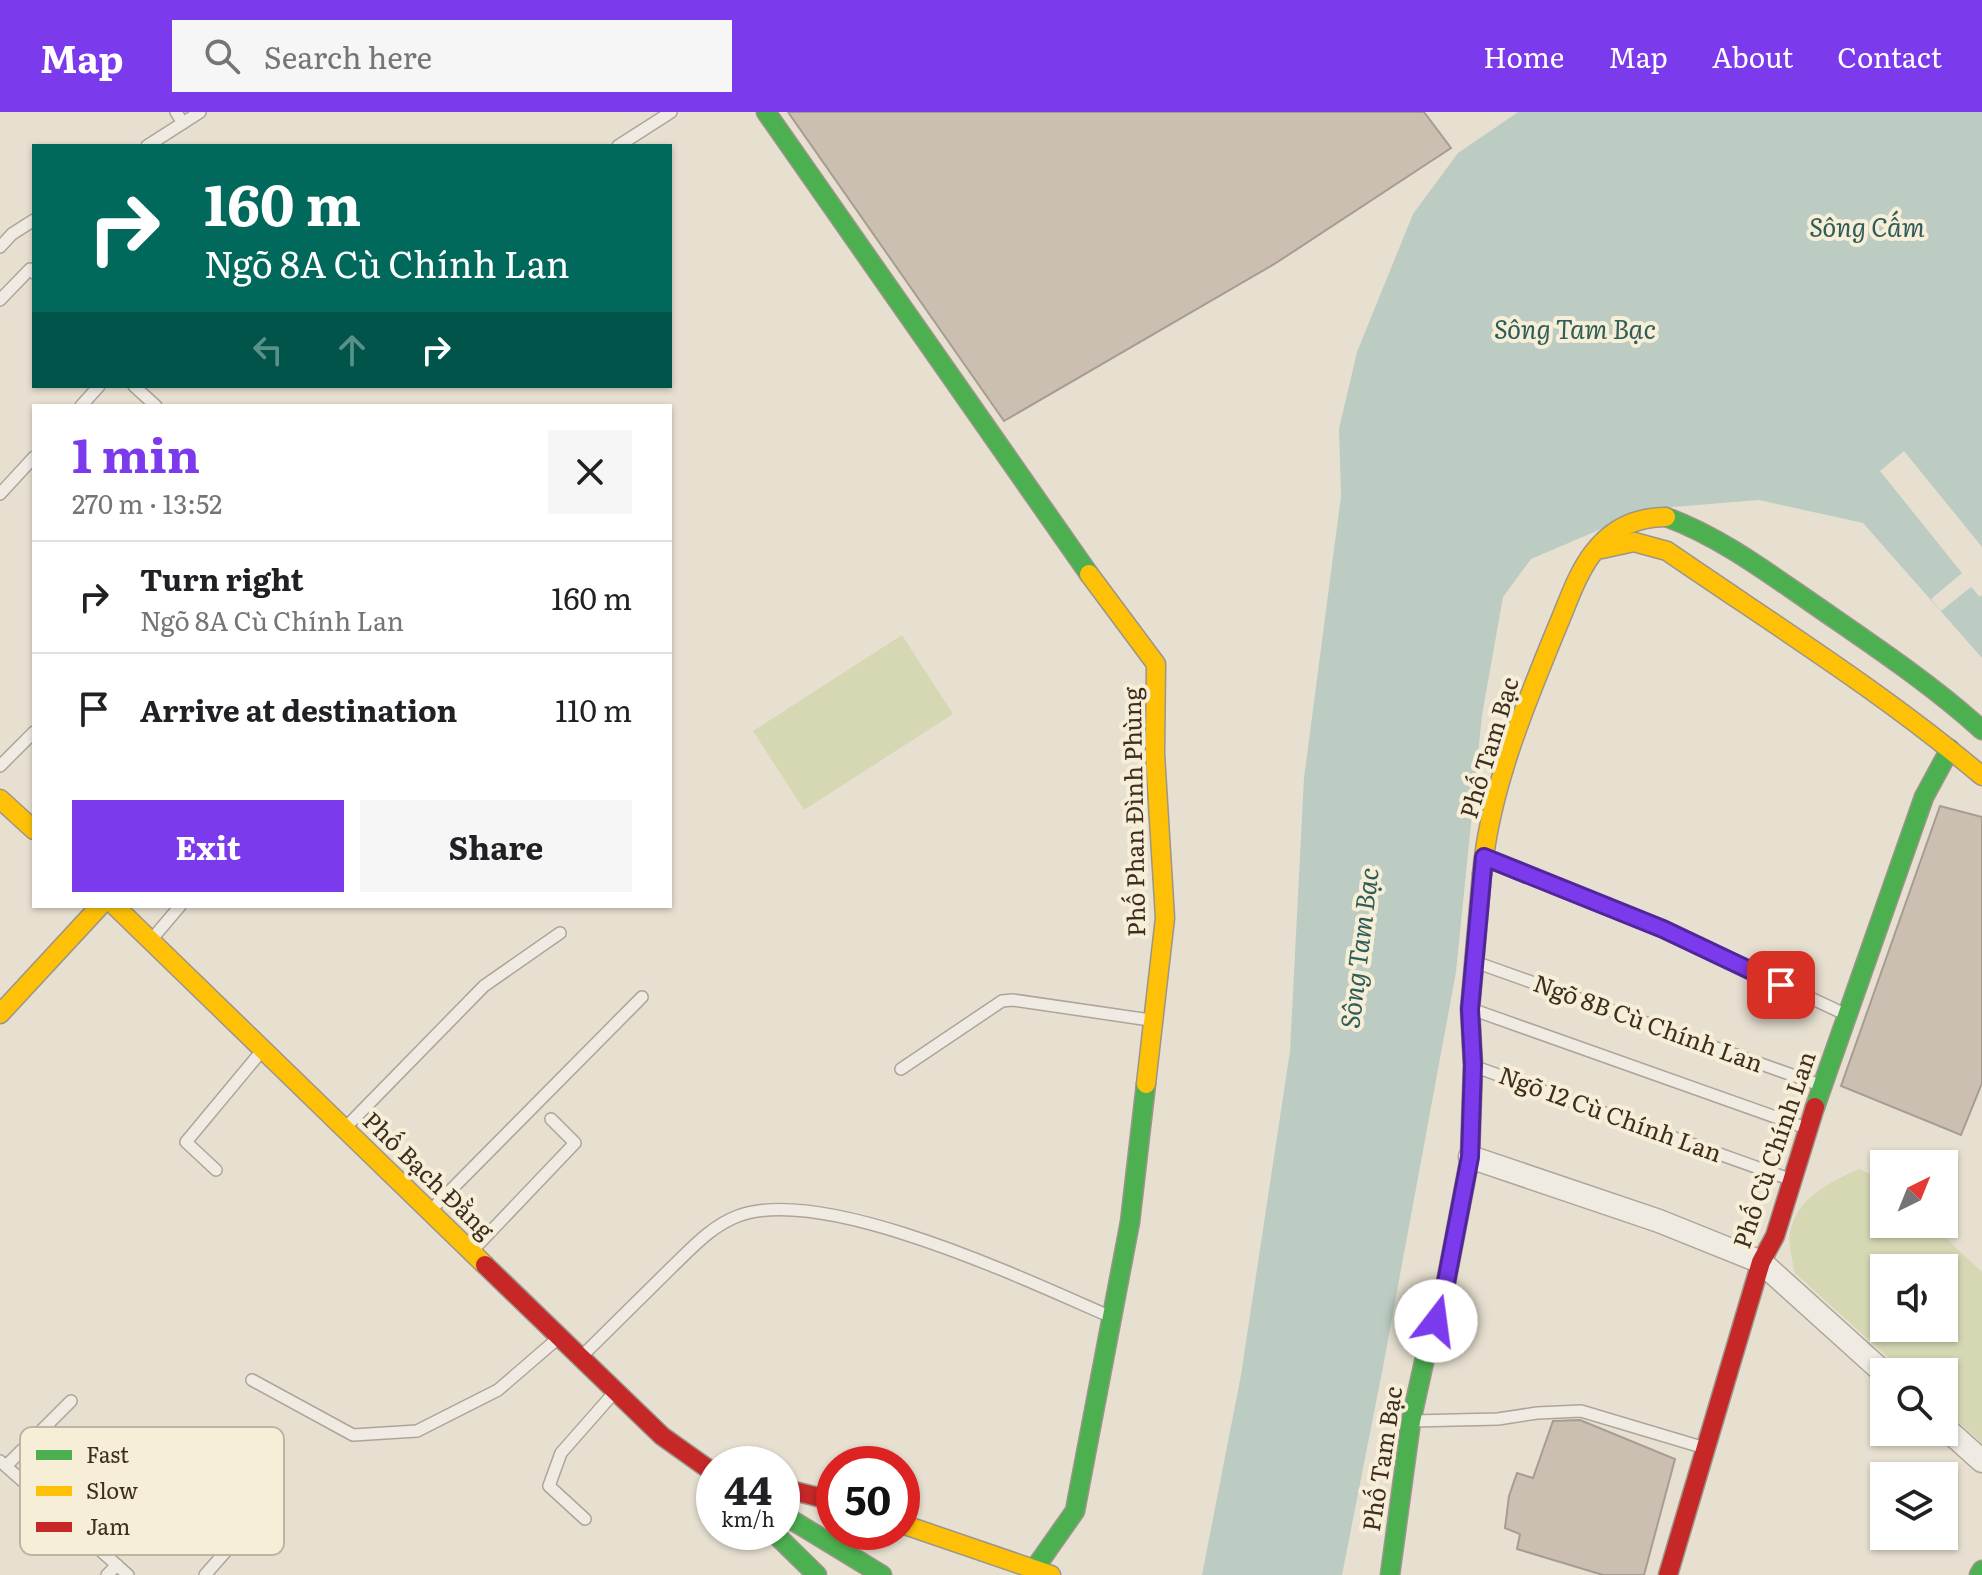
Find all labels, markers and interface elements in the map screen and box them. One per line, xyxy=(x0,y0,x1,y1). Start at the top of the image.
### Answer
search box xyxy=(172,20,732,92)
text: Map xyxy=(40,28,124,85)
icon: search xyxy=(200,34,244,78)
text: Search here xyxy=(264,34,432,78)
text: Home xyxy=(1483,35,1564,77)
text: Map xyxy=(1608,35,1668,77)
text: About xyxy=(1712,35,1793,77)
text: Contact xyxy=(1837,35,1942,77)
text: 160 m xyxy=(204,160,361,243)
icon: right xyxy=(72,176,176,280)
water label: Sông Cấm xyxy=(1809,206,1925,245)
text: Ngõ 8A Cù Chính Lan xyxy=(204,236,570,289)
water label: Sông Tam Bạc xyxy=(1494,308,1656,347)
icon: left xyxy=(246,328,290,372)
icon: ahead xyxy=(330,328,374,372)
icon: right xyxy=(414,328,458,372)
text: 1 min xyxy=(72,417,200,488)
button: close xyxy=(548,430,632,514)
text: 270 m · 13:52 xyxy=(72,483,222,522)
text: Turn right xyxy=(140,556,304,600)
icon: right xyxy=(72,575,116,619)
text: 160 m xyxy=(551,575,632,619)
text: Ngõ 8A Cù Chính Lan xyxy=(140,600,404,639)
street label: Phố Tam Bạc xyxy=(1449,672,1526,822)
street label: Phố Phan Đình Phùng xyxy=(1113,686,1152,937)
icon: arrive xyxy=(72,687,116,731)
text: Arrive at destination xyxy=(140,687,457,731)
text: 110 m xyxy=(555,687,632,731)
button: Exit xyxy=(72,800,344,892)
button: Share xyxy=(360,800,632,892)
water label: Sông Tam Bạc xyxy=(1328,865,1387,1031)
pin xyxy=(1747,951,1815,1019)
icon: arrive xyxy=(1759,963,1803,1007)
street label: Ngõ 8B Cù Chính Lan xyxy=(1529,964,1769,1079)
street label: Phố Cù Chính Lan xyxy=(1722,1046,1823,1252)
street label: Ngõ 12 Cù Chính Lan xyxy=(1495,1056,1727,1169)
street label: Phố Bạch Đằng xyxy=(356,1102,504,1246)
north arrow xyxy=(1870,1150,1958,1238)
map controls xyxy=(1870,1150,1958,1550)
button: sound xyxy=(1870,1254,1958,1342)
position arrow xyxy=(1394,1279,1478,1363)
button: search xyxy=(1870,1358,1958,1446)
street label: Phố Tam Bạc xyxy=(1352,1384,1409,1534)
legend xyxy=(20,1427,284,1555)
text: Fast xyxy=(86,1437,129,1470)
speed limit sign: 50 xyxy=(816,1446,920,1550)
text: 44 xyxy=(724,1458,772,1517)
button: layers xyxy=(1870,1462,1958,1550)
text: Slow xyxy=(86,1473,138,1506)
text: km/h xyxy=(721,1503,775,1533)
text: Jam xyxy=(86,1509,130,1542)

